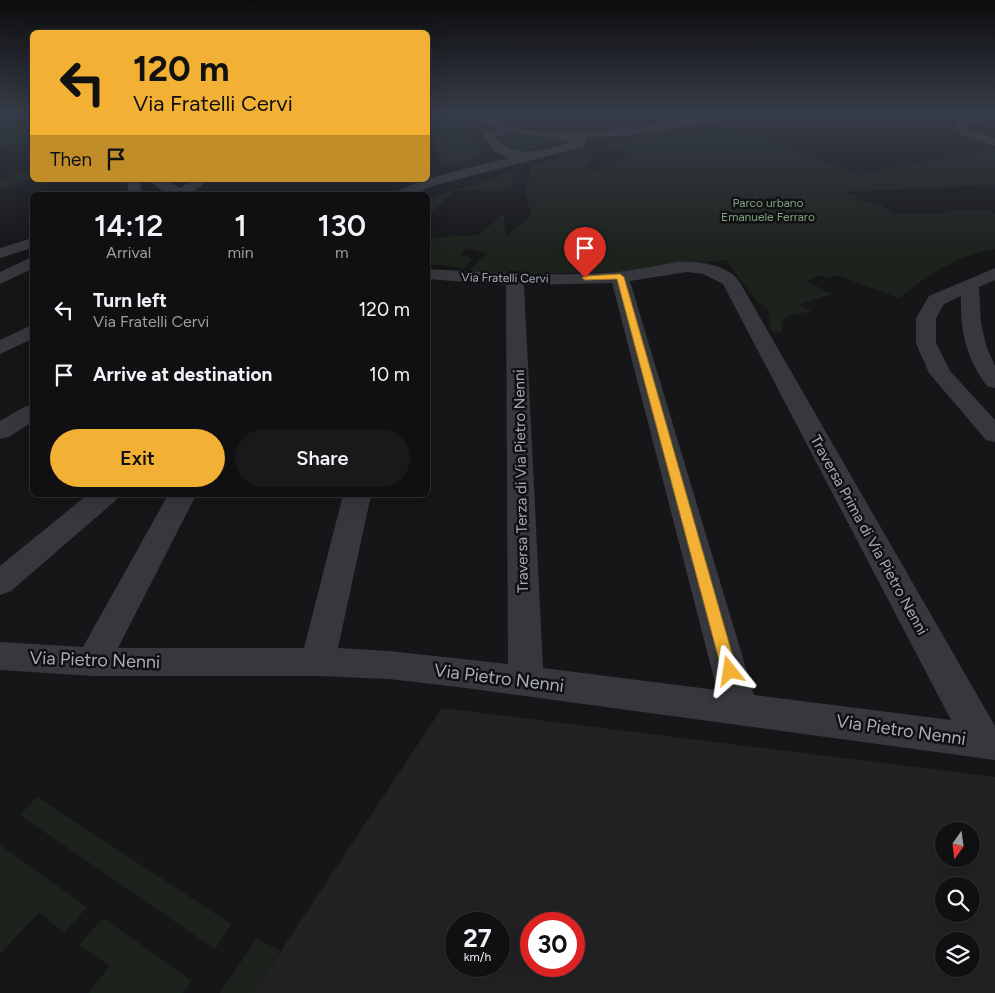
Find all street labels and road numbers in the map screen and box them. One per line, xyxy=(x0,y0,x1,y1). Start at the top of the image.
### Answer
street label: Via Fratelli Cervi xyxy=(461,270,549,286)
street label: Traversa Terza di Via Pietro Nenni xyxy=(510,369,532,593)
street label: Traversa Prima di Via Pietro Nenni xyxy=(806,432,932,638)
street label: Via Pietro Nenni xyxy=(29,647,161,673)
street label: Via Pietro Nenni xyxy=(433,659,565,697)
street label: Via Pietro Nenni xyxy=(835,710,967,750)

